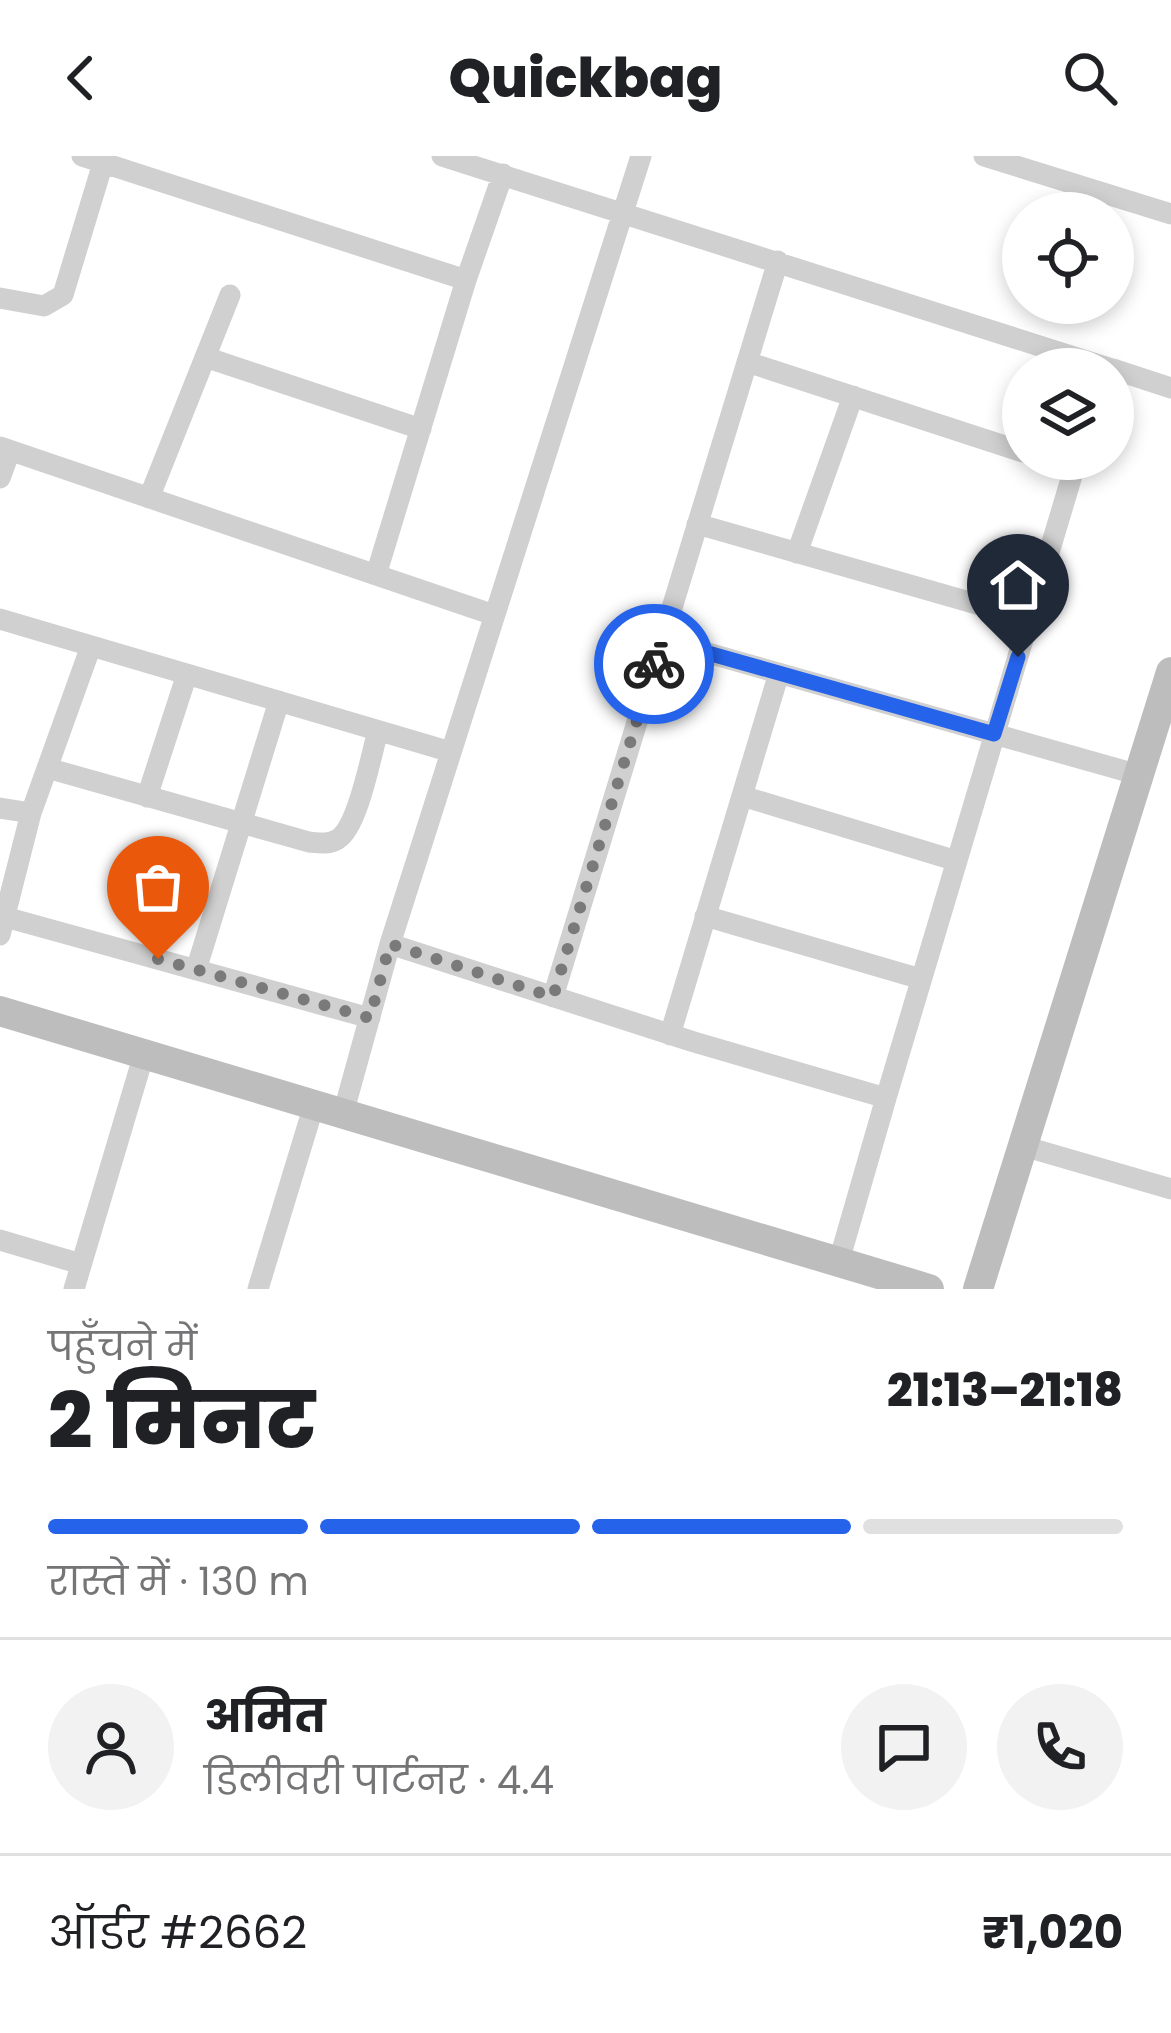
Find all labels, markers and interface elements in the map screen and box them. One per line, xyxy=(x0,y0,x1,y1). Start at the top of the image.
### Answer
text: Quickbag xyxy=(448,40,723,116)
icon: back xyxy=(48,45,114,111)
icon: search xyxy=(1057,45,1123,111)
map controls xyxy=(1002,192,1134,480)
button: locate xyxy=(1002,192,1134,324)
button: layers xyxy=(1002,348,1134,480)
pin xyxy=(967,534,1069,657)
icon: home xyxy=(985,552,1051,618)
courier xyxy=(594,604,714,724)
icon: bike xyxy=(621,631,687,697)
pin xyxy=(107,836,209,959)
icon: bag xyxy=(125,854,191,920)
text: पहुँचने में xyxy=(48,1319,197,1374)
text: 21:13–21:18 xyxy=(887,1359,1123,1422)
text: 2 मिनट xyxy=(48,1366,315,1475)
text: रास्ते में · 130 m xyxy=(48,1554,309,1609)
button: person xyxy=(48,1684,174,1810)
button: chat xyxy=(841,1684,967,1810)
button: phone xyxy=(997,1684,1123,1810)
text: अमित xyxy=(204,1685,326,1748)
text: डिलीवरी पार्टनर · 4.4 xyxy=(204,1753,554,1808)
text: ऑर्डर #2662 xyxy=(48,1901,307,1964)
text: ₹1,020 xyxy=(982,1901,1123,1964)

